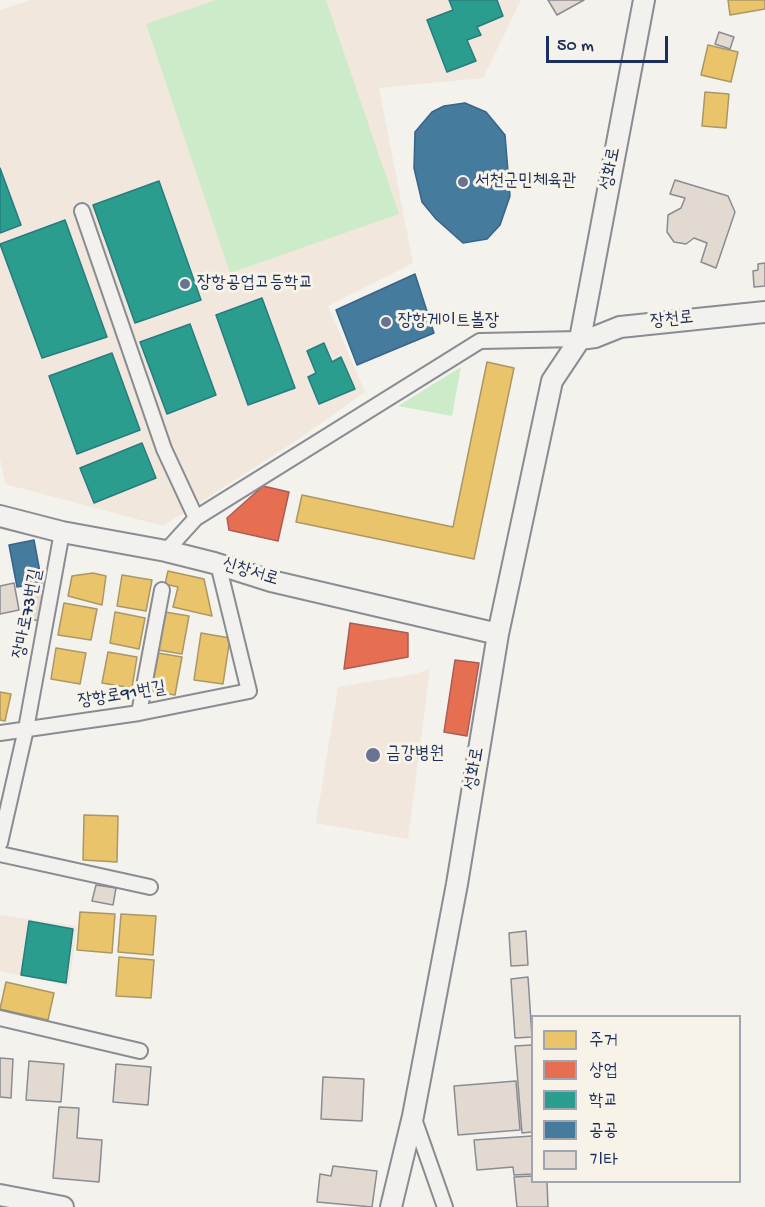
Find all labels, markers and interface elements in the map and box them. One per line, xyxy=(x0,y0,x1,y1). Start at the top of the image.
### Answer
scale bar xyxy=(549,24,670,62)
text: 50 m xyxy=(557,36,594,57)
street label: 성화로 xyxy=(597,146,627,192)
place label: 서천군민체육관 xyxy=(475,171,576,193)
marker: 서천군민체육관 xyxy=(456,175,470,189)
place label: 장항공업고등학교 xyxy=(197,273,313,295)
marker: 장항공업고등학교 xyxy=(178,277,192,291)
street label: 장천로 xyxy=(649,308,695,334)
place label: 장항게이트볼장 xyxy=(398,311,499,333)
marker: 장항게이트볼장 xyxy=(379,315,393,329)
street label: 신창서로 xyxy=(219,554,281,592)
street label: 장마로73번길 xyxy=(10,567,48,661)
street label: 장항로91번길 xyxy=(77,678,167,714)
place label: 금강병원 xyxy=(386,744,444,766)
marker: 금강병원 xyxy=(364,746,382,764)
street label: 성화로 xyxy=(462,746,490,792)
legend xyxy=(531,1015,741,1183)
text: 주거 xyxy=(589,1031,618,1052)
text: 상업 xyxy=(589,1061,618,1082)
text: 학교 xyxy=(589,1091,618,1112)
text: 공공 xyxy=(589,1121,618,1142)
text: 기타 xyxy=(589,1151,618,1172)

